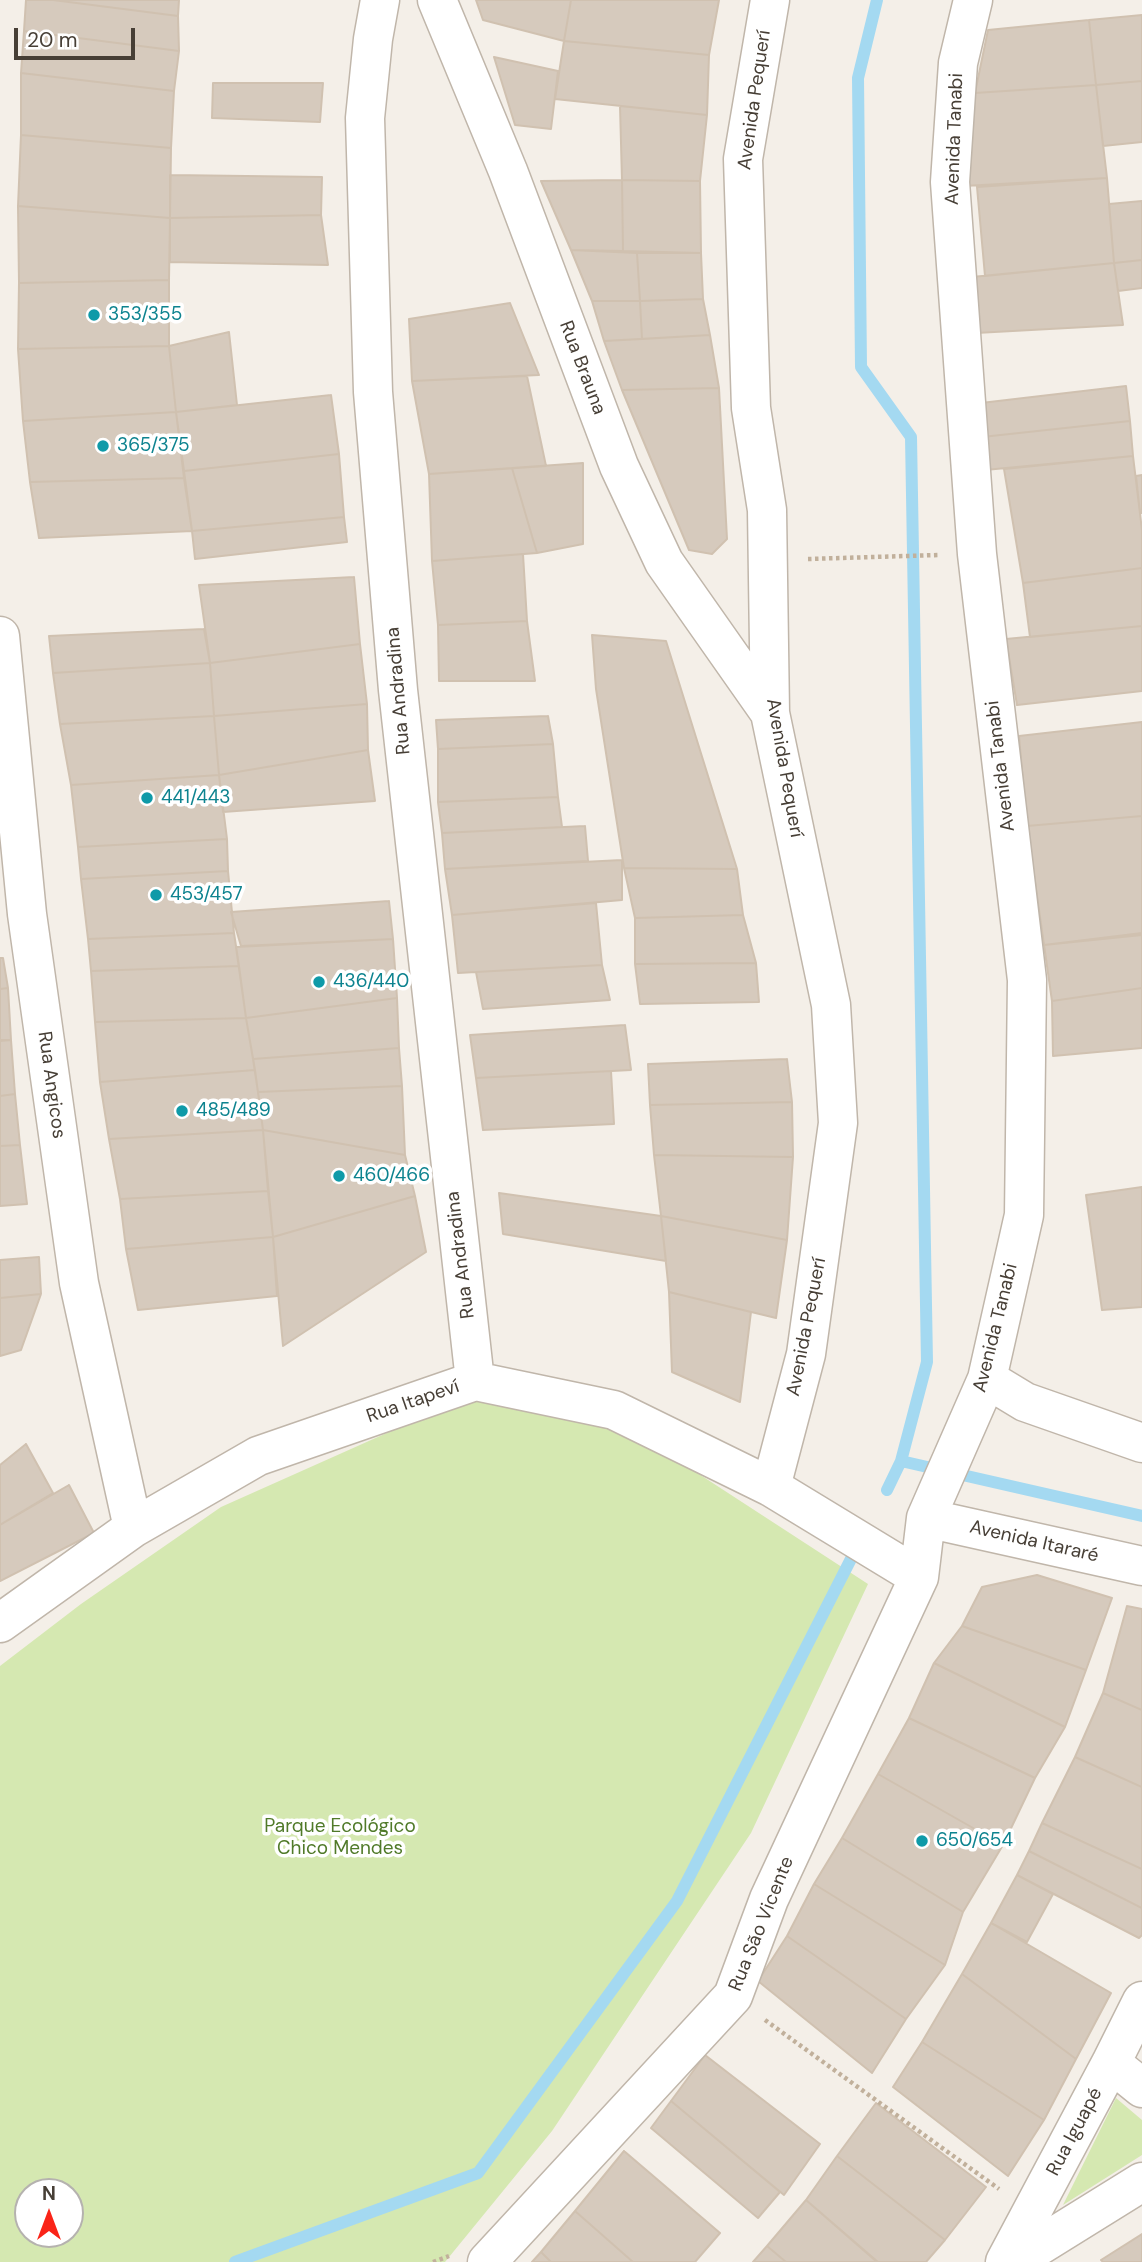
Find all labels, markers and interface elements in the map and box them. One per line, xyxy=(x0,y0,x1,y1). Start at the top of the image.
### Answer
scale bar xyxy=(18,14,138,58)
text: 20 m xyxy=(27,26,78,54)
street label: Avenida Pequerí xyxy=(734,29,776,171)
street label: Avenida Tanabi xyxy=(941,73,969,205)
place label: 353/355 xyxy=(108,304,182,326)
marker: 353/355 xyxy=(86,307,102,323)
street label: Rua Brauna xyxy=(554,318,610,418)
place label: 365/375 xyxy=(117,435,190,457)
marker: 365/375 xyxy=(95,438,111,454)
street label: Rua Andradina xyxy=(382,626,416,756)
street label: Avenida Pequerí xyxy=(761,697,807,839)
street label: Avenida Tanabi xyxy=(982,699,1020,833)
place label: 441/443 xyxy=(161,787,230,809)
marker: 441/443 xyxy=(139,790,155,806)
place label: 453/457 xyxy=(170,884,243,906)
marker: 453/457 xyxy=(148,887,164,903)
place label: 436/440 xyxy=(333,971,409,993)
marker: 436/440 xyxy=(311,974,327,990)
street label: Rua Angicos xyxy=(32,1030,70,1140)
place label: 485/489 xyxy=(196,1100,271,1122)
marker: 485/489 xyxy=(174,1103,190,1119)
place label: 460/466 xyxy=(353,1165,430,1187)
marker: 460/466 xyxy=(331,1168,347,1184)
street label: Rua Andradina xyxy=(442,1190,480,1320)
street label: Avenida Pequerí xyxy=(782,1256,832,1398)
street label: Avenida Tanabi xyxy=(969,1261,1023,1395)
street label: Rua Itapeví xyxy=(364,1376,462,1428)
street label: Avenida Itararé xyxy=(967,1516,1101,1568)
park label: Parque Ecológico Chico Mendes xyxy=(264,1816,416,1860)
place label: 650/654 xyxy=(936,1830,1013,1852)
marker: 650/654 xyxy=(914,1833,930,1849)
street label: Rua São Vicente xyxy=(725,1853,799,1995)
street label: Rua Iguapé xyxy=(1042,2084,1108,2180)
north arrow xyxy=(14,2178,84,2248)
text: N xyxy=(42,2181,56,2206)

